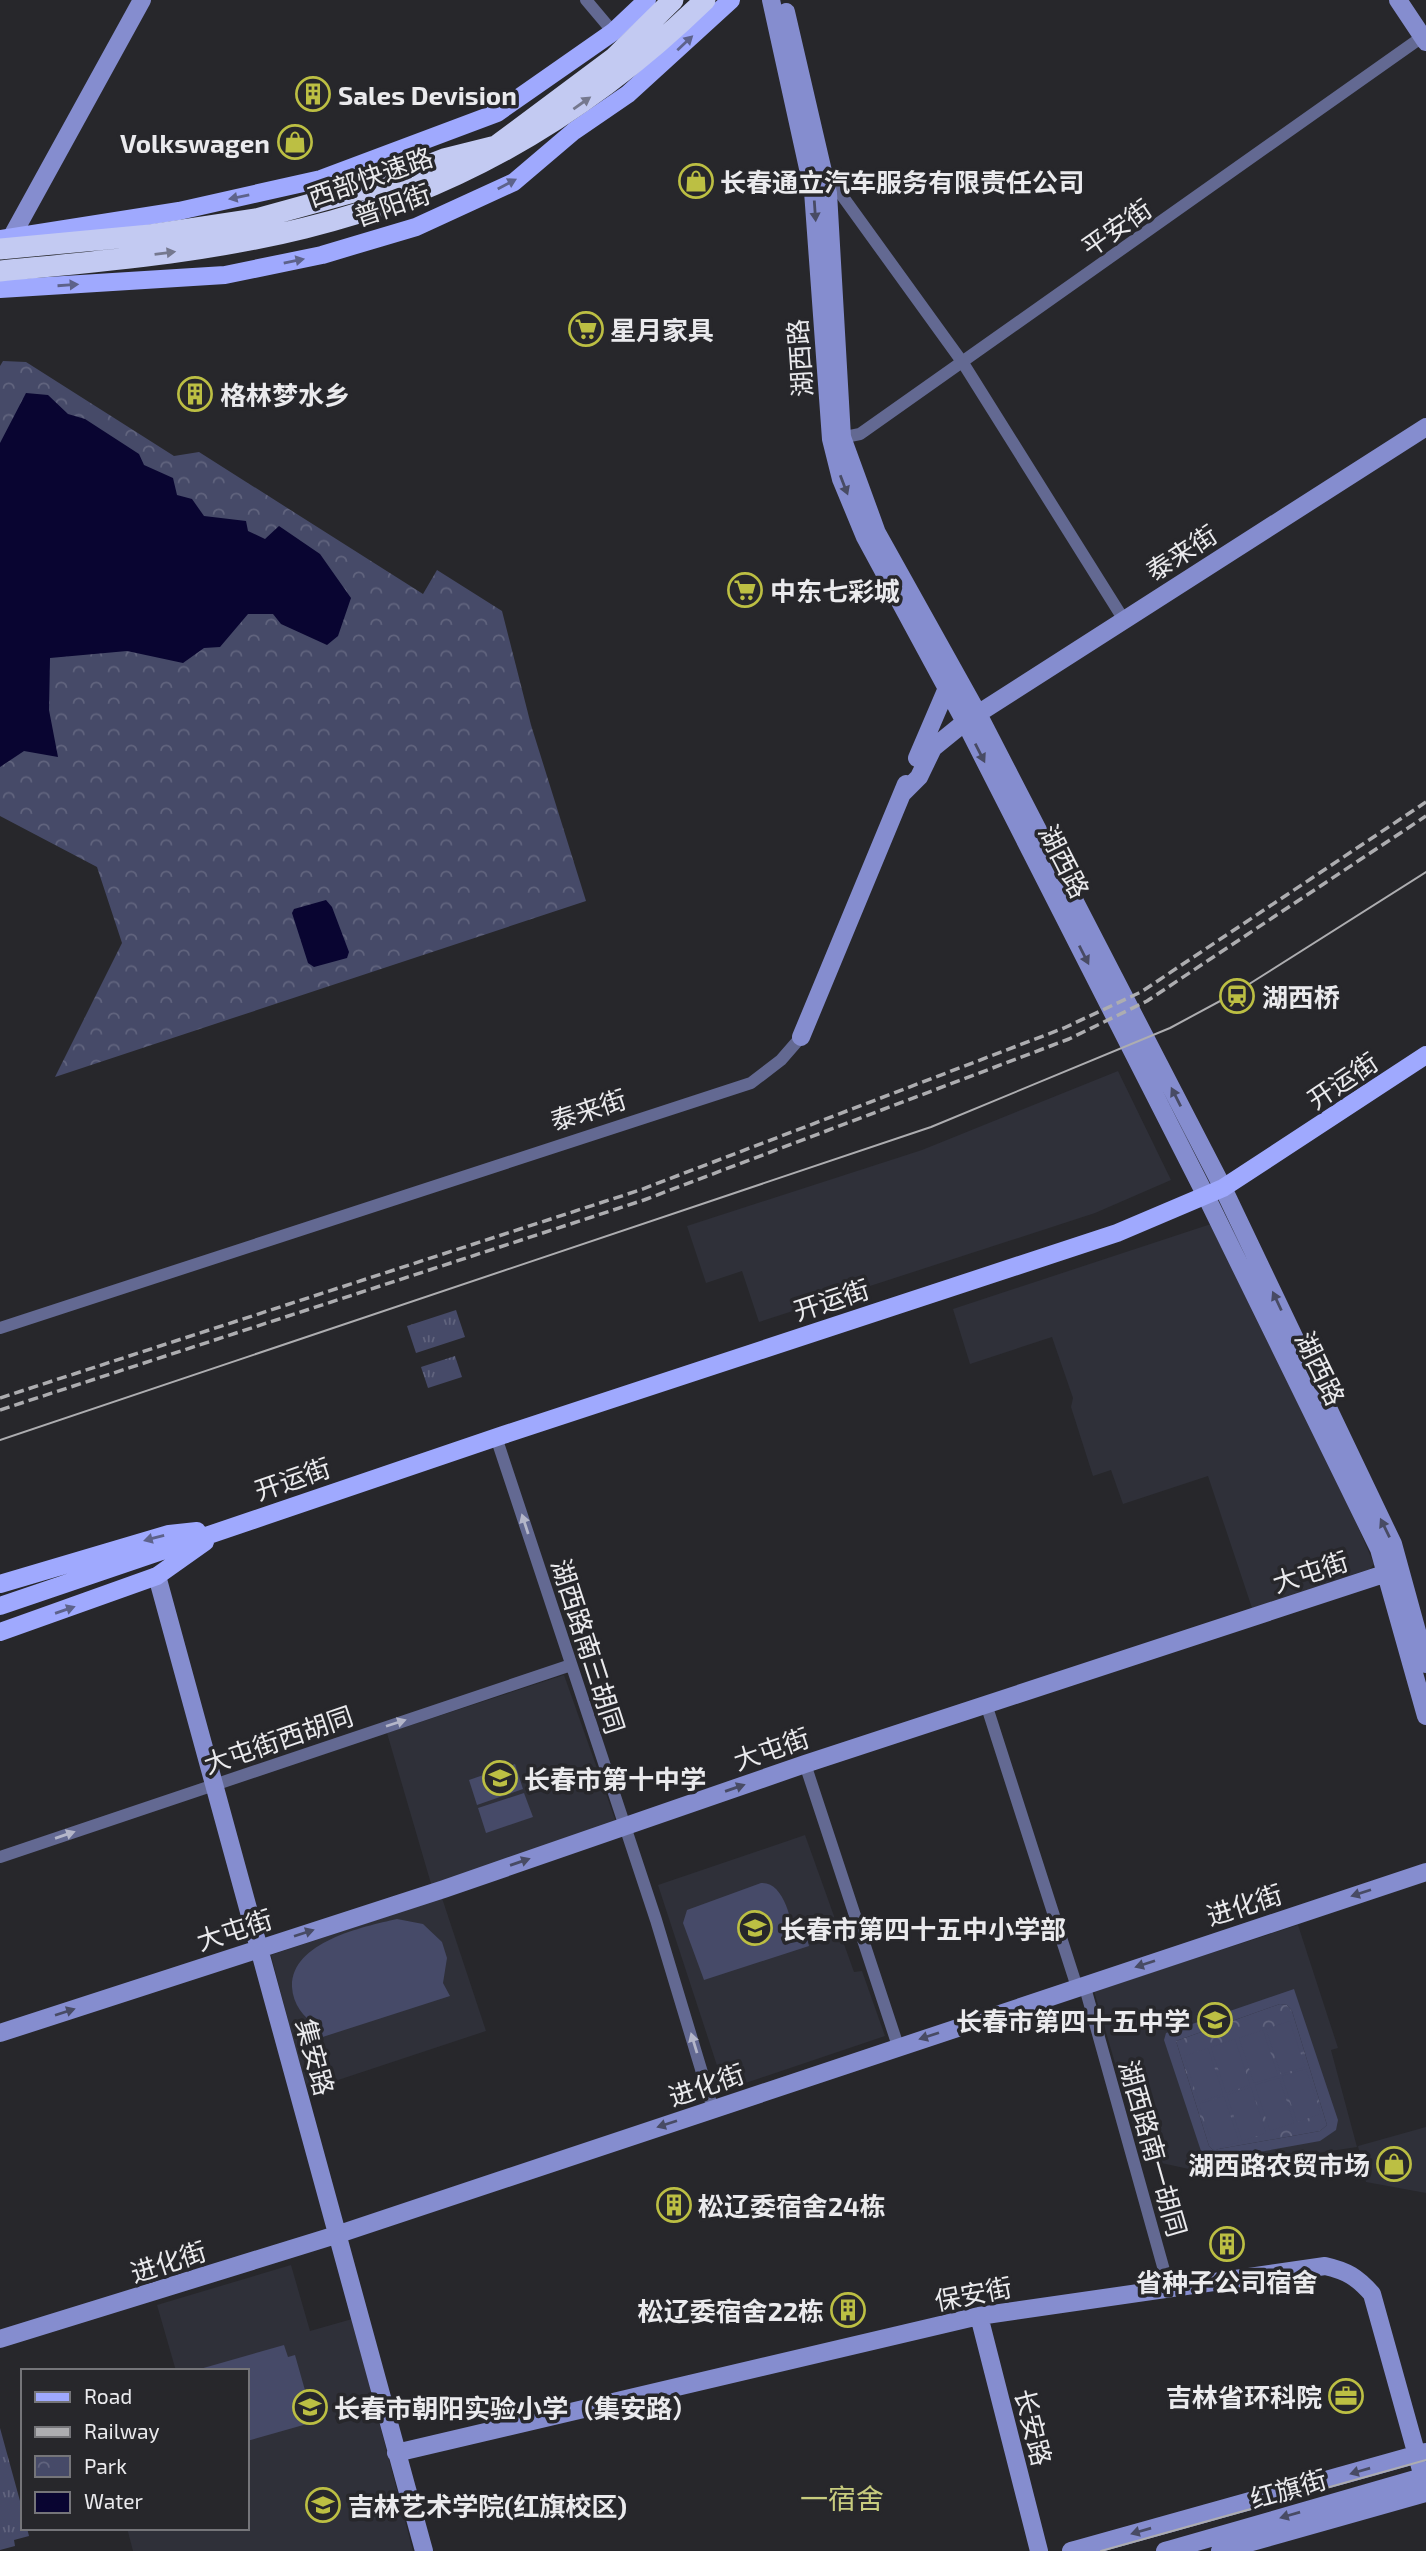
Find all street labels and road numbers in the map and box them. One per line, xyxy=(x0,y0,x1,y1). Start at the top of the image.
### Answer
street label: 西部快速路 xyxy=(303,140,437,212)
street label: 普阳街 xyxy=(350,177,434,231)
street label: 平安街 xyxy=(1075,192,1157,262)
street label: 湖西路 xyxy=(781,318,817,398)
street label: 泰来街 xyxy=(1140,518,1222,586)
street label: 湖西路 xyxy=(1033,819,1097,903)
street label: 开运街 xyxy=(1301,1045,1383,1115)
street label: 泰来街 xyxy=(546,1082,630,1136)
street label: 开运街 xyxy=(789,1272,873,1326)
street label: 湖西路 xyxy=(1290,1326,1352,1410)
street label: 开运街 xyxy=(250,1451,334,1505)
street label: 大屯街 xyxy=(1268,1544,1352,1598)
street label: 湖西路南三胡同 xyxy=(546,1555,632,1737)
street label: 大屯街西胡同 xyxy=(199,1699,357,1779)
street label: 大屯街 xyxy=(729,1721,813,1775)
street label: 进化街 xyxy=(1202,1877,1286,1931)
street label: 大屯街 xyxy=(192,1902,276,1956)
street label: 集安路 xyxy=(291,2015,341,2099)
street label: 湖西路南一胡同 xyxy=(1114,2056,1194,2240)
street label: 进化街 xyxy=(664,2057,748,2111)
street label: 进化街 xyxy=(126,2234,210,2288)
street label: 保安街 xyxy=(932,2270,1014,2316)
street label: 长安路 xyxy=(1010,2385,1058,2469)
street label: 红旗街 xyxy=(1246,2462,1330,2514)

